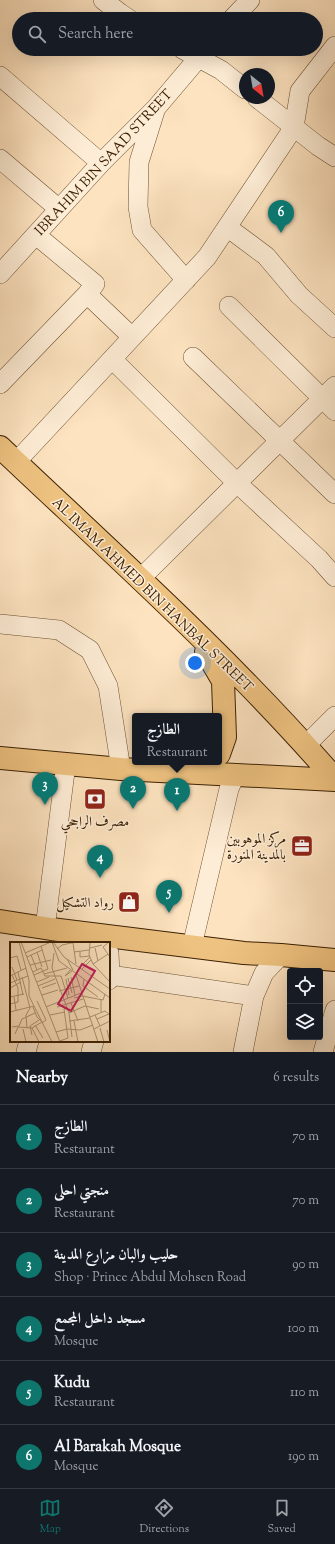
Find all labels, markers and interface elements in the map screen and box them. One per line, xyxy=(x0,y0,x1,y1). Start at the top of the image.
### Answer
search box xyxy=(12,12,323,56)
icon: search xyxy=(26,23,48,45)
text: Search here xyxy=(58,24,133,45)
north arrow xyxy=(239,68,275,104)
street label: IBRAHIM BIN SAAD STREET xyxy=(31,86,178,241)
pin: 6 xyxy=(268,200,294,233)
street label: AL IMAM AHMED BIN HANBAL STREET xyxy=(47,494,257,697)
your location xyxy=(185,653,205,673)
popup xyxy=(132,713,222,765)
text: الطازج xyxy=(147,720,180,741)
text: Restaurant xyxy=(147,744,207,762)
pin: 3 xyxy=(32,772,58,805)
pin: 2 xyxy=(120,776,146,809)
pin: 1 xyxy=(164,778,190,811)
bank icon: مصرف الراجحي xyxy=(82,786,108,812)
place label: مصرف الراجحي xyxy=(61,813,129,834)
place label: مركز الموهوبين بالمدينة المنورة xyxy=(227,830,286,866)
office icon: مركز الموهوبين بالمدينة المنورة xyxy=(289,833,315,859)
pin: 4 xyxy=(87,845,113,878)
pin: 5 xyxy=(156,880,182,913)
shop icon: رواد التشكيل xyxy=(116,889,142,915)
place label: رواد التشكيل xyxy=(56,894,114,914)
inset map xyxy=(10,942,110,1042)
map controls xyxy=(287,968,323,1040)
button: locate xyxy=(287,968,323,1004)
button: layers xyxy=(287,1004,323,1040)
text: Nearby xyxy=(16,1066,68,1090)
text: 6 results xyxy=(273,1069,319,1087)
text: الطازج xyxy=(54,1117,87,1138)
text: 1 xyxy=(27,1128,31,1146)
text: 70 m xyxy=(292,1128,319,1146)
text: Restaurant xyxy=(54,1141,115,1159)
text: منجتي احلى xyxy=(54,1181,109,1202)
text: 2 xyxy=(26,1192,32,1210)
text: 70 m xyxy=(292,1192,319,1210)
text: Restaurant xyxy=(54,1205,115,1223)
text: حليب والبان مزارع المدينة xyxy=(54,1245,178,1266)
text: 3 xyxy=(26,1256,32,1274)
text: 90 m xyxy=(292,1256,319,1274)
text: Shop · Prince Abdul Mohsen Road xyxy=(54,1269,246,1287)
text: مسجد داخل المجمع xyxy=(54,1309,146,1330)
text: 4 xyxy=(26,1320,32,1338)
text: 100 m xyxy=(287,1320,319,1338)
text: Mosque xyxy=(54,1333,99,1351)
text: Kudu xyxy=(54,1373,90,1394)
text: 5 xyxy=(27,1384,31,1402)
text: 110 m xyxy=(290,1384,319,1402)
text: Restaurant xyxy=(54,1394,115,1412)
text: Al Barakah Mosque xyxy=(54,1437,181,1458)
text: 6 xyxy=(26,1448,32,1466)
text: 190 m xyxy=(288,1448,319,1466)
text: Mosque xyxy=(54,1458,99,1476)
tab: Map xyxy=(39,1497,61,1537)
tab: Directions xyxy=(140,1497,189,1537)
tab: Saved xyxy=(268,1497,296,1537)

